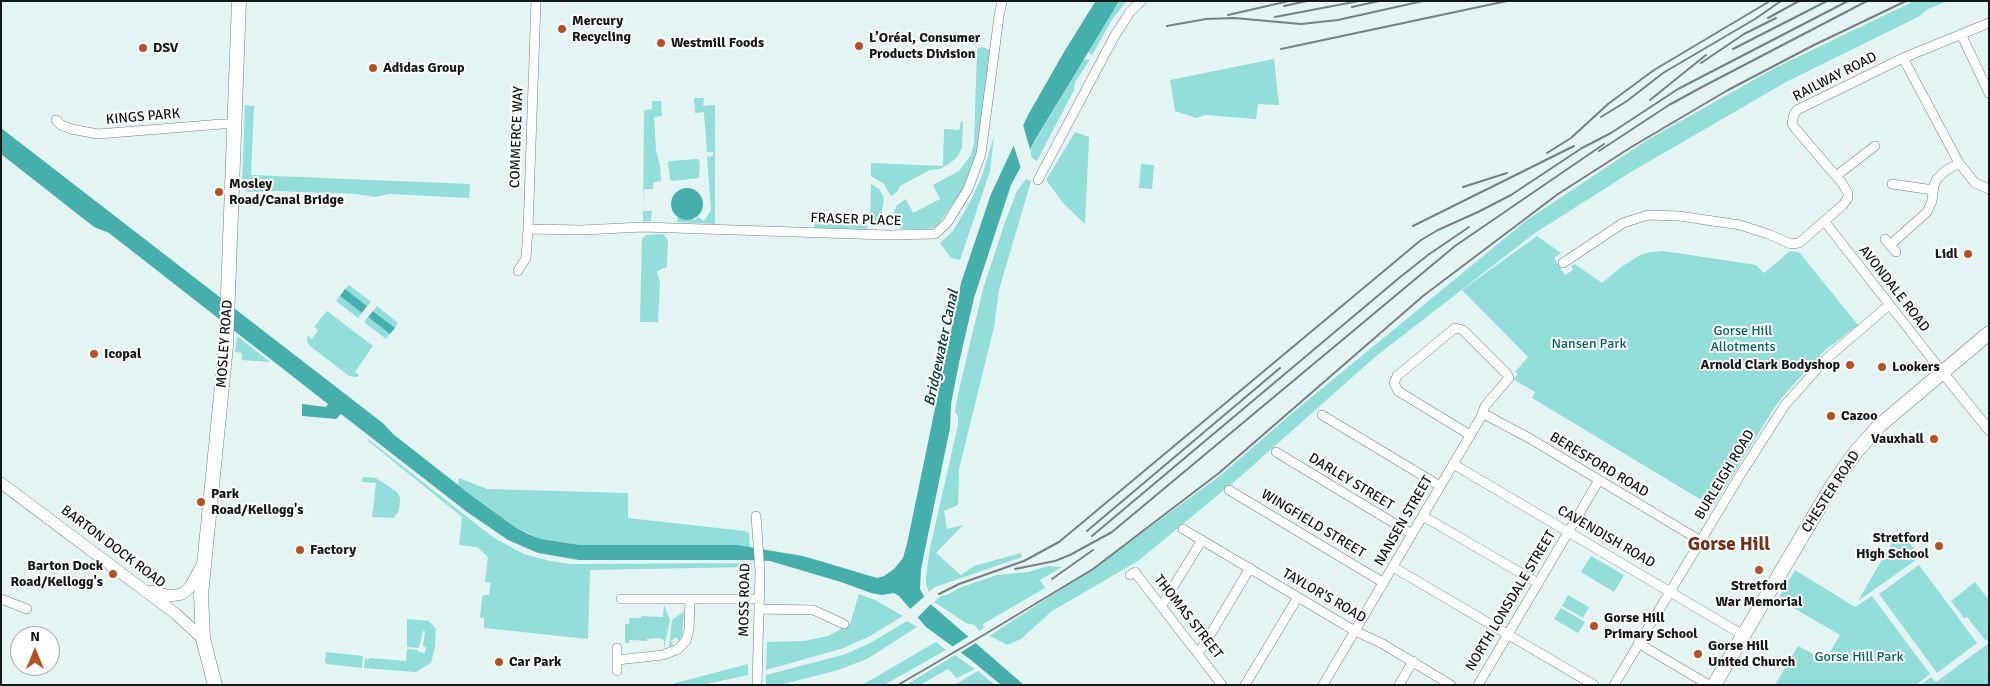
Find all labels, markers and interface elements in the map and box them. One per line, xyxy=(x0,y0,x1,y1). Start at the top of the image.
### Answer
place label: Mercury Recycling xyxy=(572,13,631,46)
marker: Mercury Recycling xyxy=(556,23,568,35)
place label: L’Oréal, Consumer Products Division xyxy=(869,30,980,62)
place label: Westmill Foods xyxy=(671,35,764,51)
marker: Westmill Foods xyxy=(655,37,667,49)
place label: DSV xyxy=(153,40,178,56)
marker: L’Oréal, Consumer Products Division xyxy=(853,40,865,52)
marker: DSV xyxy=(137,42,149,54)
street label: RAILWAY ROAD xyxy=(1790,49,1880,105)
place label: Adidas Group xyxy=(383,60,465,76)
marker: Adidas Group xyxy=(367,62,379,74)
street label: COMMERCE WAY xyxy=(507,86,527,188)
street label: KINGS PARK xyxy=(105,105,181,129)
place label: Mosley Road/Canal Bridge xyxy=(229,176,344,208)
marker: Mosley Road/Canal Bridge xyxy=(213,186,225,198)
street label: FRASER PLACE xyxy=(810,210,902,230)
street label: AVONDALE ROAD xyxy=(1855,242,1933,336)
place label: Lidl xyxy=(1935,246,1958,262)
marker: Lidl xyxy=(1962,248,1974,260)
water label: Bridgewater Canal xyxy=(921,288,963,408)
street label: MOSLEY ROAD xyxy=(214,299,236,389)
park label: Gorse Hill Allotments xyxy=(1710,323,1776,356)
park label: Nansen Park xyxy=(1551,336,1627,352)
place label: Icopal xyxy=(104,346,141,362)
marker: Icopal xyxy=(88,348,100,360)
place label: Arnold Clark Bodyshop xyxy=(1700,357,1840,373)
marker: Arnold Clark Bodyshop xyxy=(1844,359,1856,371)
place label: Lookers xyxy=(1892,359,1940,375)
marker: Lookers xyxy=(1876,361,1888,373)
place label: Cazoo xyxy=(1841,408,1877,424)
marker: Cazoo xyxy=(1825,410,1837,422)
street label: BURLEIGH ROAD xyxy=(1692,427,1758,523)
street label: BERESFORD ROAD xyxy=(1547,429,1651,501)
place label: Vauxhall xyxy=(1871,431,1924,447)
marker: Vauxhall xyxy=(1928,433,1940,445)
street label: CHESTER ROAD xyxy=(1798,448,1864,536)
street label: DARLEY STREET xyxy=(1305,450,1397,514)
street label: NANSEN STREET xyxy=(1371,473,1437,569)
place label: Park Road/Kellogg's xyxy=(211,486,303,518)
street label: WINGFIELD STREET xyxy=(1258,486,1368,562)
marker: Park Road/Kellogg's xyxy=(195,496,207,508)
street label: BARTON DOCK ROAD xyxy=(57,502,169,592)
street label: CAVENDISH ROAD xyxy=(1554,502,1658,572)
street label: NORTH LONSDALE STREET xyxy=(1462,528,1560,674)
place label: Stretford High School xyxy=(1856,530,1929,562)
district label: Gorse Hill xyxy=(1688,534,1770,556)
marker: Stretford High School xyxy=(1933,540,1945,552)
place label: Factory xyxy=(310,542,356,558)
marker: Factory xyxy=(294,544,306,556)
place label: Barton Dock Road/Kellogg's xyxy=(11,558,103,590)
street label: MOSS ROAD xyxy=(736,563,754,637)
marker: Stretford War Memorial xyxy=(1753,564,1765,576)
street label: TAYLOR'S ROAD xyxy=(1279,565,1369,627)
marker: Barton Dock Road/Kellogg's xyxy=(107,568,119,580)
street label: THOMAS STREET xyxy=(1150,572,1226,662)
place label: Stretford War Memorial xyxy=(1716,578,1802,610)
place label: Gorse Hill Primary School xyxy=(1604,610,1698,642)
marker: Gorse Hill Primary School xyxy=(1588,620,1600,632)
north arrow xyxy=(10,626,60,676)
text: N xyxy=(30,628,40,645)
place label: Gorse Hill United Church xyxy=(1708,638,1795,670)
marker: Gorse Hill United Church xyxy=(1692,648,1704,660)
park label: Gorse Hill Park xyxy=(1815,649,1903,665)
place label: Car Park xyxy=(509,654,561,670)
marker: Car Park xyxy=(493,656,505,668)

